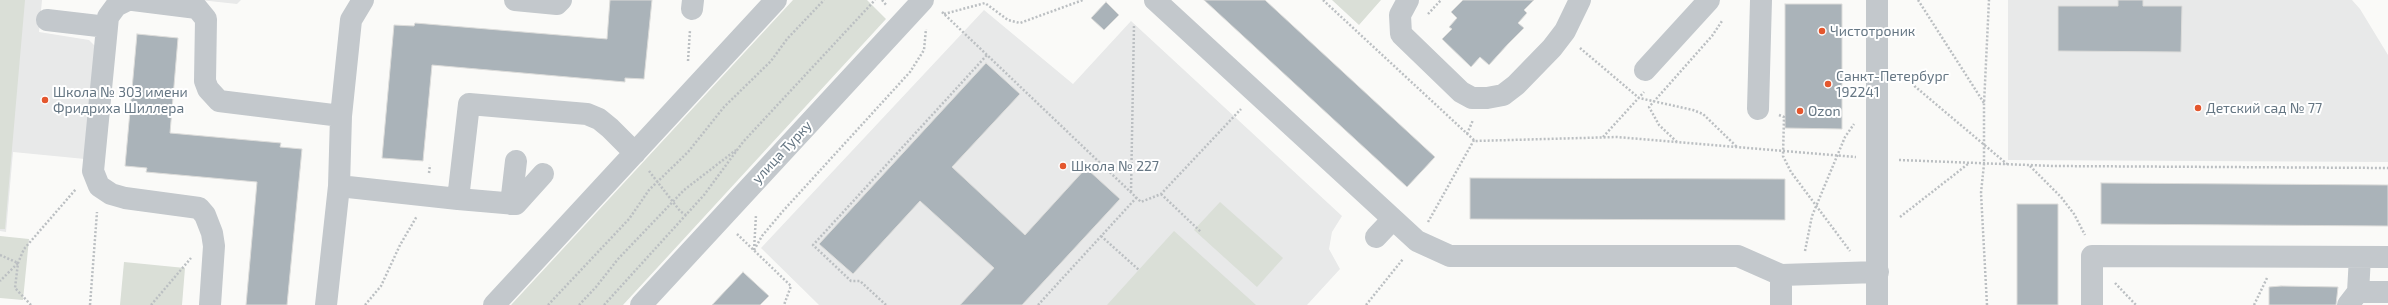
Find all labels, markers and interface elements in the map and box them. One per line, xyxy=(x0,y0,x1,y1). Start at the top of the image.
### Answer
place label: Чистотроник xyxy=(1830,23,1915,39)
marker: Чистотроник xyxy=(1817,26,1827,36)
place label: Санкт-Петербург 192241 xyxy=(1836,68,1949,100)
marker: Санкт-Петербург 192241 xyxy=(1823,79,1833,89)
place label: Школа № 303 имени Фридриха Шиллера xyxy=(53,84,188,116)
marker: Школа № 303 имени Фридриха Шиллера xyxy=(40,95,50,105)
place label: Детский сад № 77 xyxy=(2206,100,2322,116)
place label: Ozon xyxy=(1808,103,1841,119)
marker: Детский сад № 77 xyxy=(2193,103,2203,113)
marker: Ozon xyxy=(1795,106,1805,116)
street label: улица Турку xyxy=(749,117,815,187)
place label: Школа № 227 xyxy=(1071,158,1159,174)
marker: Школа № 227 xyxy=(1058,161,1068,171)

